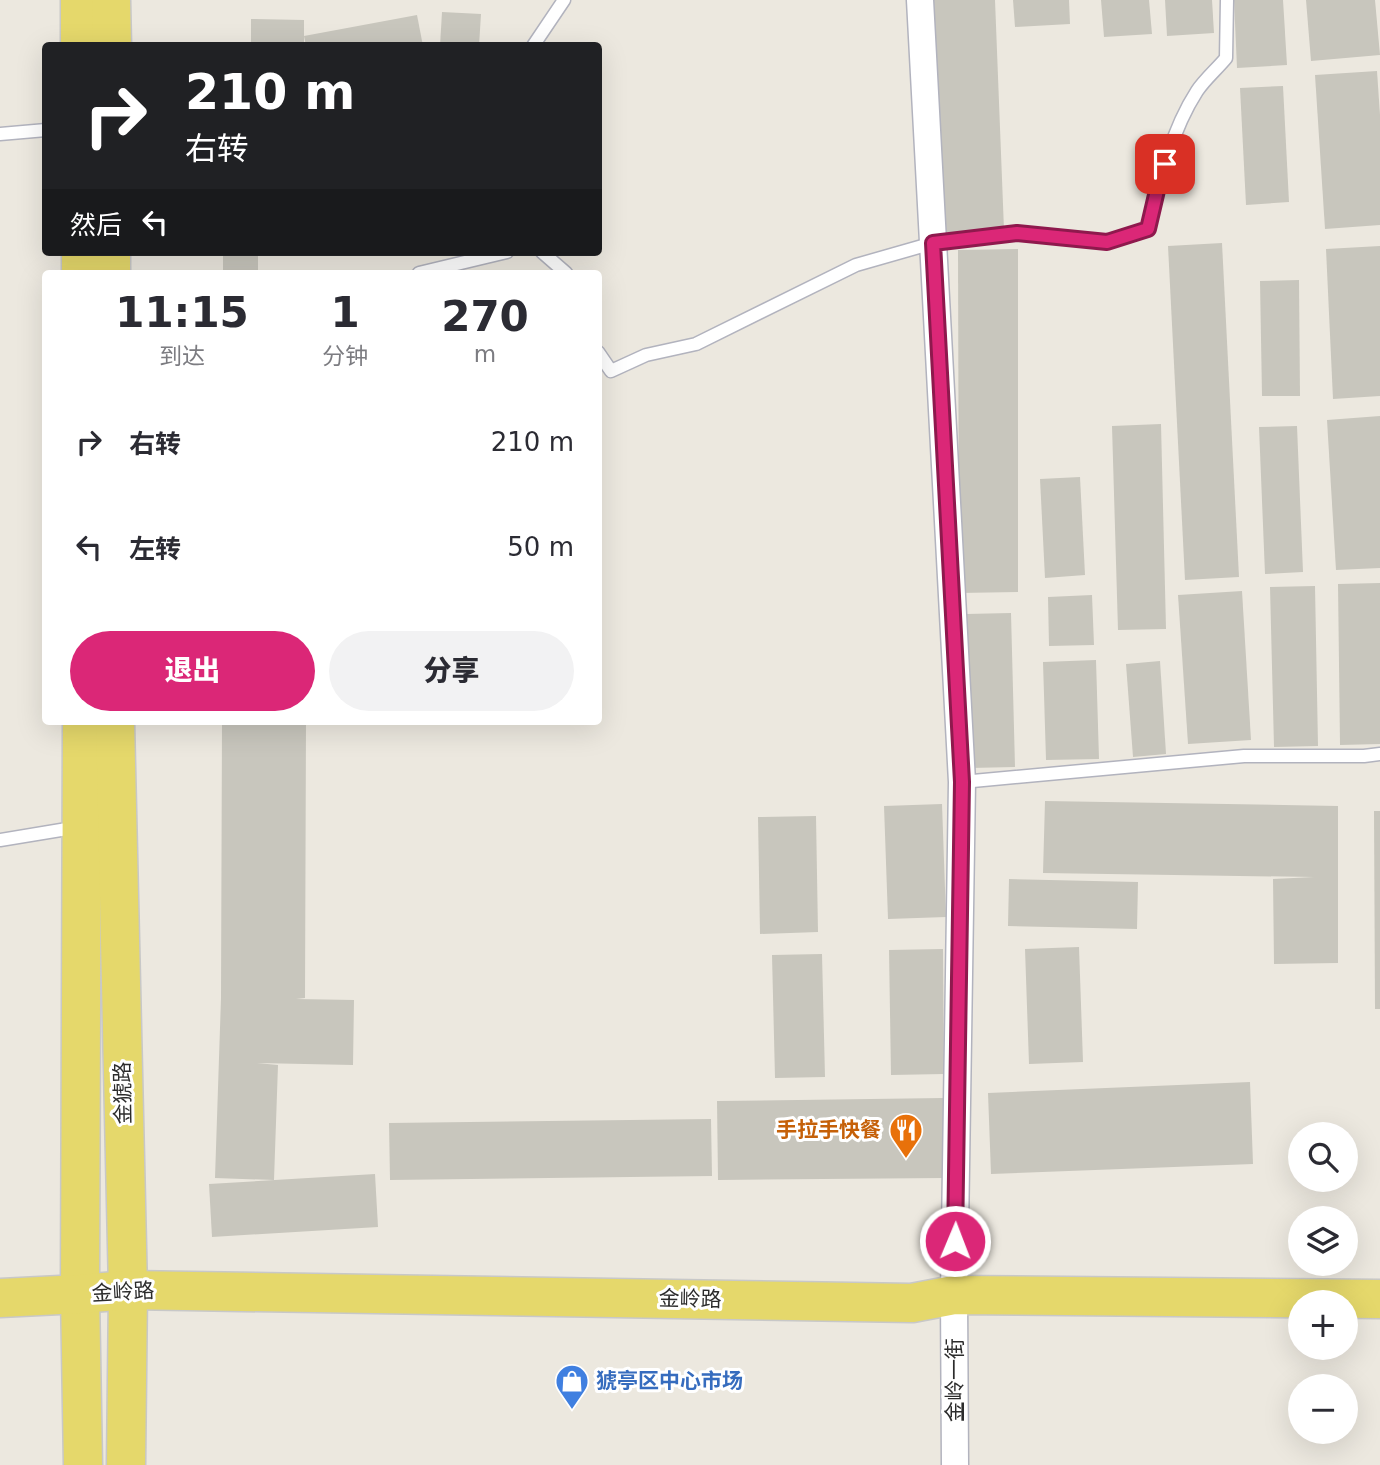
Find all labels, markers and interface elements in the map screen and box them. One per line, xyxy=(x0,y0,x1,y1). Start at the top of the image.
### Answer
text: 210 m xyxy=(185,64,355,121)
icon: right xyxy=(70,70,161,161)
text: 右转 xyxy=(185,130,249,168)
pin xyxy=(1135,134,1195,194)
icon: arrive xyxy=(1146,145,1184,183)
icon: left xyxy=(136,203,174,241)
text: 然后 xyxy=(70,210,122,240)
text: 11:15 xyxy=(115,288,249,337)
text: 1 xyxy=(330,288,360,337)
text: 270 xyxy=(441,292,529,341)
text: m xyxy=(474,341,496,367)
text: 到达 xyxy=(159,343,205,369)
text: 分钟 xyxy=(322,343,368,369)
icon: right xyxy=(70,423,108,461)
text: 210 m xyxy=(491,427,574,457)
text: 右转 xyxy=(129,429,181,459)
icon: left xyxy=(70,528,108,566)
text: 50 m xyxy=(507,532,574,562)
text: 左转 xyxy=(129,534,181,564)
button: 退出 xyxy=(70,631,315,711)
button: 分享 xyxy=(329,631,574,711)
street label: 金猇路 xyxy=(110,1061,136,1125)
restaurant icon: 手拉手快餐 xyxy=(887,1111,925,1160)
place label: 手拉手快餐 xyxy=(776,1118,881,1142)
map controls xyxy=(1288,1122,1358,1444)
button: search xyxy=(1288,1122,1358,1192)
position arrow xyxy=(918,1204,992,1278)
button: layers xyxy=(1288,1206,1358,1276)
street label: 金岭路 xyxy=(91,1278,155,1306)
street label: 金岭路 xyxy=(658,1286,722,1312)
button: + xyxy=(1288,1290,1358,1360)
street label: 金岭一街 xyxy=(943,1338,967,1422)
shop icon: 猇亭区中心市场 xyxy=(553,1362,591,1411)
place label: 猇亭区中心市场 xyxy=(596,1369,743,1393)
button: − xyxy=(1288,1374,1358,1444)

